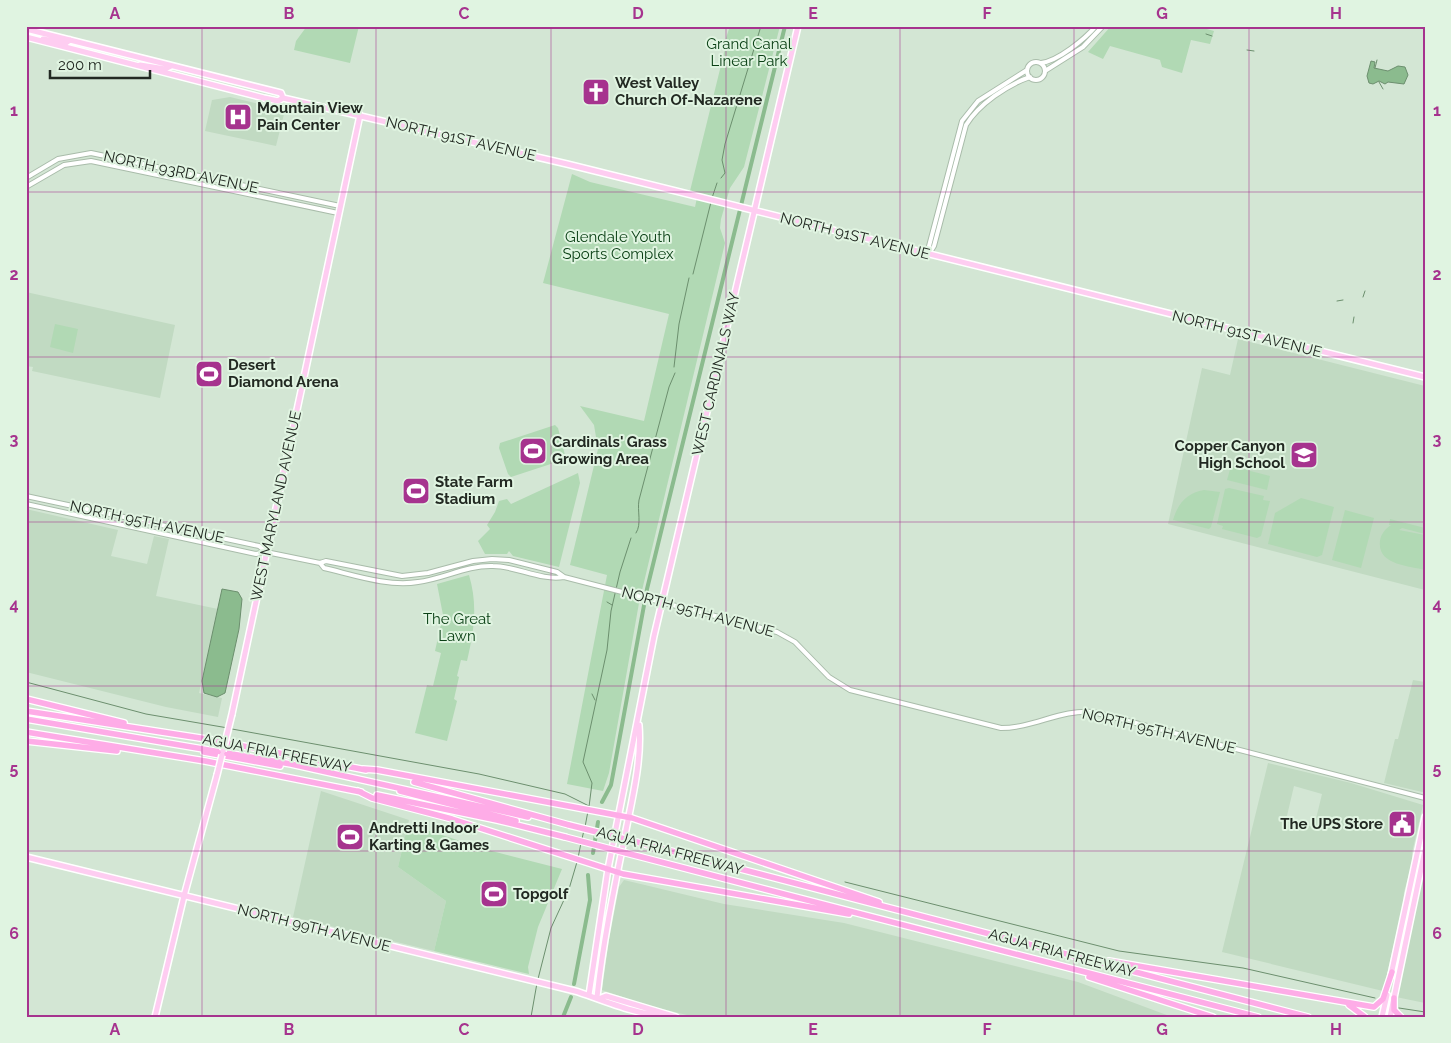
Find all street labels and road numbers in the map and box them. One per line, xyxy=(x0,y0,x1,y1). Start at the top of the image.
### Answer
street label: NORTH 91ST AVENUE xyxy=(384,113,538,165)
street label: NORTH 93RD AVENUE xyxy=(102,147,260,197)
street label: NORTH 91ST AVENUE xyxy=(778,209,932,263)
street label: WEST CARDINALS WAY xyxy=(688,290,744,458)
street label: NORTH 91ST AVENUE xyxy=(1170,307,1324,361)
street label: WEST MARYLAND AVENUE xyxy=(247,409,305,603)
street label: NORTH 95TH AVENUE xyxy=(68,497,226,547)
street label: NORTH 95TH AVENUE xyxy=(620,583,776,641)
street label: NORTH 95TH AVENUE xyxy=(1080,705,1238,757)
street label: AGUA FRIA FREEWAY xyxy=(201,730,353,776)
street label: AGUA FRIA FREEWAY xyxy=(595,823,746,879)
street label: NORTH 99TH AVENUE xyxy=(236,900,392,956)
street label: AGUA FRIA FREEWAY xyxy=(987,925,1138,981)

